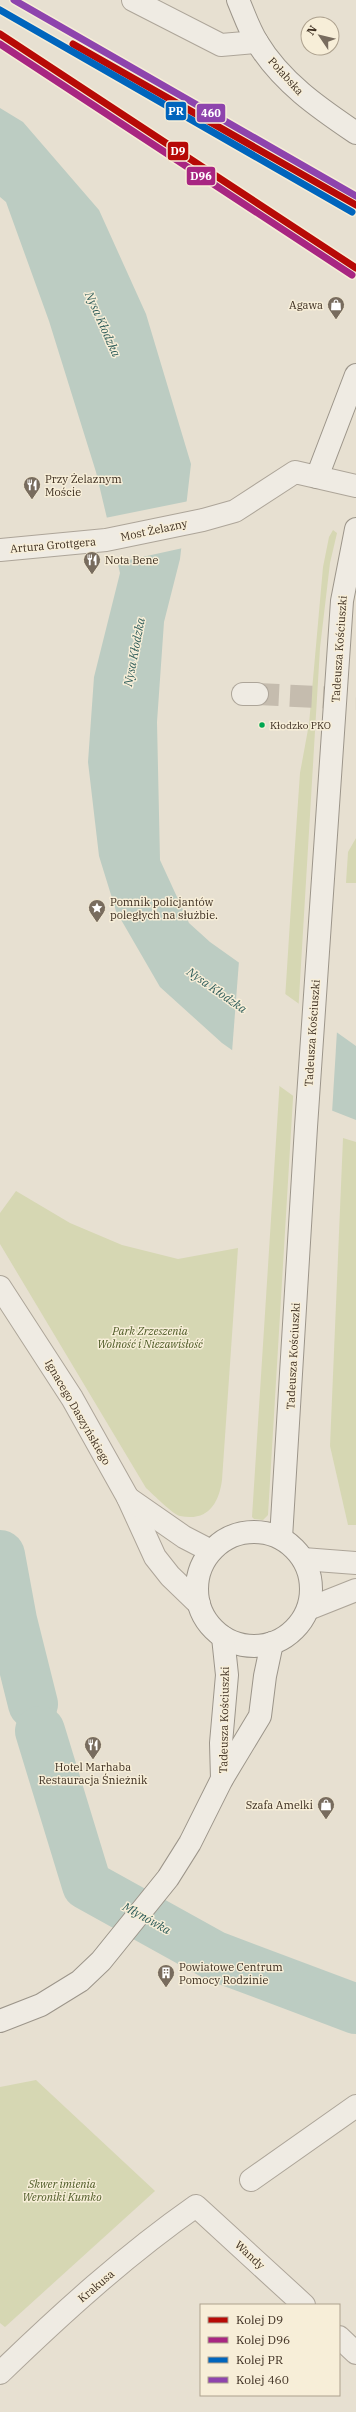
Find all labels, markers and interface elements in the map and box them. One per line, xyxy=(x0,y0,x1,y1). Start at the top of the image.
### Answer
north arrow xyxy=(300,16,340,56)
text: N xyxy=(304,22,320,38)
street label: Połabska xyxy=(265,54,307,98)
line badge: PR xyxy=(165,101,187,121)
line badge: 460 xyxy=(196,103,226,123)
text: PR xyxy=(168,104,184,118)
text: 460 xyxy=(201,106,221,120)
line badge: D9 xyxy=(167,141,189,161)
text: D9 xyxy=(171,144,186,158)
line badge: D96 xyxy=(186,166,216,186)
text: D96 xyxy=(190,169,212,183)
water label: Nysa Kłodzka xyxy=(82,288,124,359)
shop icon: Agawa xyxy=(326,295,346,320)
place label: Agawa xyxy=(289,298,323,312)
place label: Przy Żelaznym Moście xyxy=(45,472,122,499)
restaurant icon: Przy Żelaznym Moście xyxy=(22,475,42,500)
street label: Most Żelazny xyxy=(119,516,189,544)
street label: Artura Grottgera xyxy=(10,534,96,556)
restaurant icon: Nota Bene xyxy=(82,550,102,575)
place label: Nota Bene xyxy=(105,553,158,567)
street label: Tadeusza Kościuszki xyxy=(328,595,350,703)
water label: Nysa Kłodzka xyxy=(120,616,148,689)
place label: Kłodzko PKO xyxy=(270,719,331,732)
marker: Kłodzko PKO xyxy=(257,720,267,730)
place label: Pomnik policjantów poległych na służbie. xyxy=(110,895,218,922)
place icon: Pomnik policjantów poległych na służbie. xyxy=(87,898,107,923)
water label: Nysa Kłodzka xyxy=(183,963,250,1016)
street label: Tadeusza Kościuszki xyxy=(301,979,323,1087)
street label: Tadeusza Kościuszki xyxy=(283,1302,303,1410)
park label: Park Zrzeszenia Wolność i Niezawisłość xyxy=(97,1324,204,1351)
street label: Ignacego Daszyńskiego xyxy=(42,1357,114,1467)
street label: Tadeusza Kościuszki xyxy=(216,1666,232,1774)
restaurant icon: Hotel Marhaba Restauracja Śnieżnik xyxy=(83,1735,103,1760)
place label: Hotel Marhaba Restauracja Śnieżnik xyxy=(39,1760,148,1787)
shop icon: Szafa Amelki xyxy=(316,1795,336,1820)
place label: Szafa Amelki xyxy=(246,1798,314,1812)
water label: Młynówka xyxy=(119,1898,174,1938)
place label: Powiatowe Centrum Pomocy Rodzinie xyxy=(179,1960,283,1987)
building icon: Powiatowe Centrum Pomocy Rodzinie xyxy=(156,1963,176,1988)
park label: Skwer imienia Weroniki Kumko xyxy=(22,2177,102,2204)
street label: Wandy xyxy=(232,2238,268,2272)
street label: Krakusa xyxy=(75,2267,117,2305)
legend xyxy=(200,2304,340,2396)
text: Kolej D9 xyxy=(236,2312,283,2327)
text: Kolej D96 xyxy=(236,2332,290,2347)
text: Kolej PR xyxy=(236,2352,283,2367)
text: Kolej 460 xyxy=(236,2372,289,2387)

